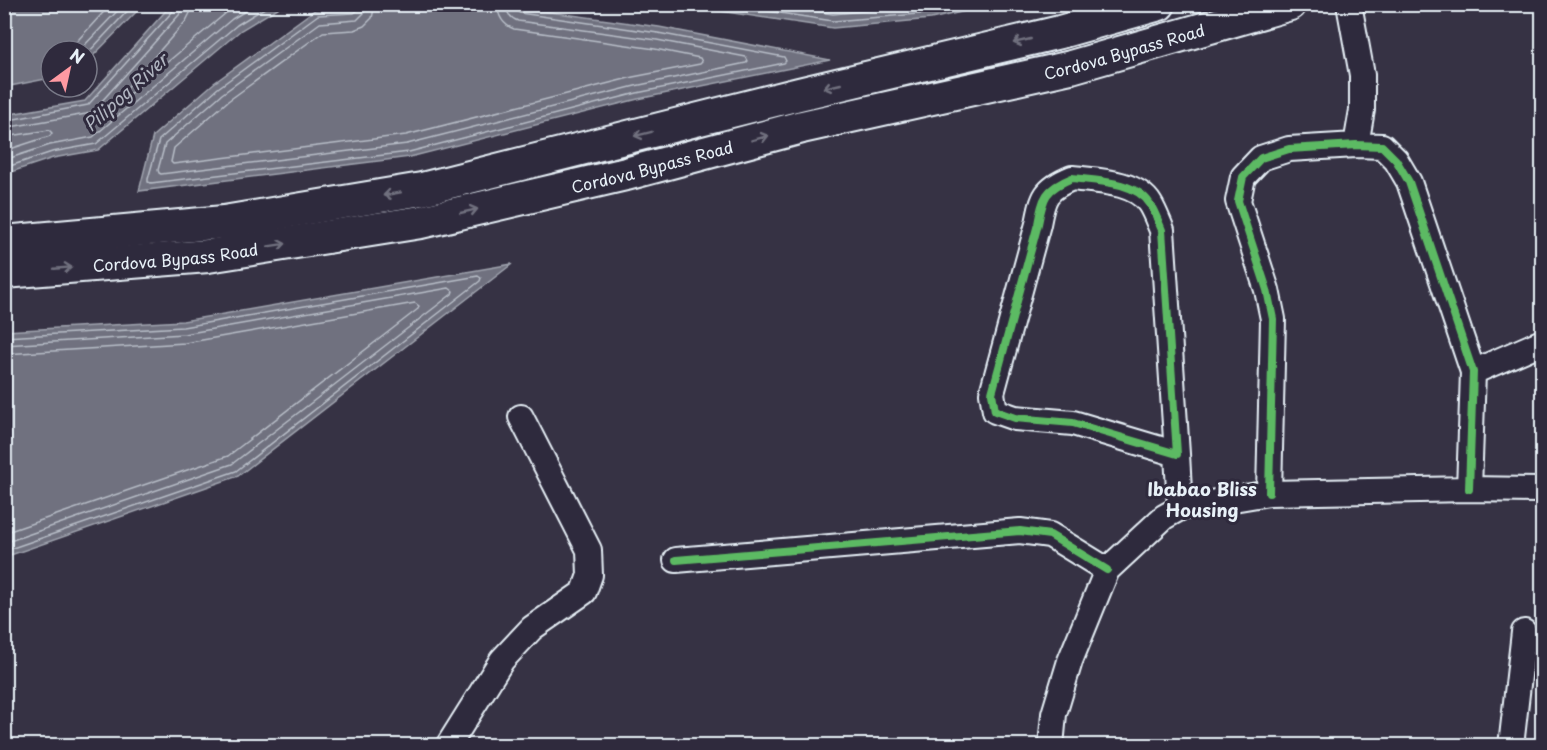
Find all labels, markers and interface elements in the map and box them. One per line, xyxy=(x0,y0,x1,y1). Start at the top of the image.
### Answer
street label: Cordova Bypass Road xyxy=(1041,17,1207,85)
one-way arrow xyxy=(1012,36,1031,48)
north arrow xyxy=(39,39,99,99)
text: N xyxy=(66,42,90,69)
water label: Pilipog River xyxy=(77,45,175,137)
one-way arrow xyxy=(823,81,842,92)
one-way arrow xyxy=(634,128,653,140)
one-way arrow xyxy=(751,132,770,143)
street label: Cordova Bypass Road xyxy=(569,134,736,198)
one-way arrow xyxy=(383,189,402,200)
one-way arrow xyxy=(460,204,479,216)
street label: Cordova Bypass Road xyxy=(92,236,260,277)
one-way arrow xyxy=(267,239,287,250)
one-way arrow xyxy=(52,262,72,273)
district label: Ibabao Bliss Housing xyxy=(1147,475,1257,523)

